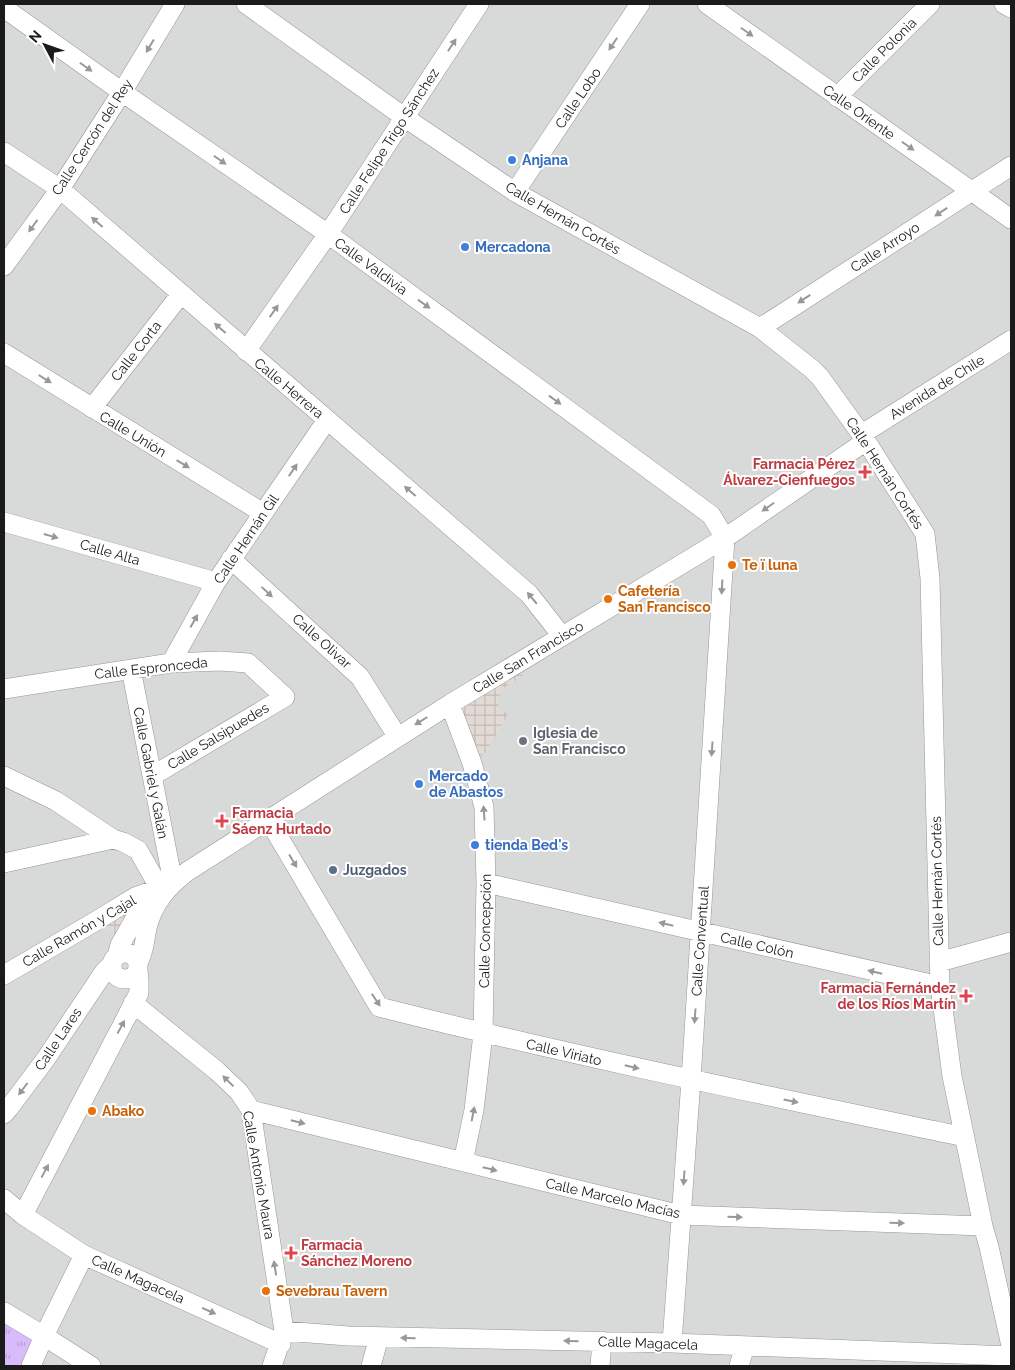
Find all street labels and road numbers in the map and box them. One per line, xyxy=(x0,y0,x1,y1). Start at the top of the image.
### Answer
street label: Calle Polonia xyxy=(848,14,920,86)
street label: Calle Felipe Trigo Sánchez xyxy=(336,65,442,217)
street label: Calle Lobo xyxy=(552,65,604,131)
street label: Calle Cercón del Rey xyxy=(48,76,136,198)
street label: Calle Oriente xyxy=(820,81,898,143)
street label: Calle Hernán Cortés xyxy=(503,179,623,258)
street label: Calle Arroyo xyxy=(848,219,922,275)
street label: Calle Valdivia xyxy=(331,234,411,298)
street label: Calle Corta xyxy=(108,318,164,384)
street label: Avenida de Chile xyxy=(887,351,987,423)
street label: Calle Herrera xyxy=(251,354,327,422)
street label: Calle Unión xyxy=(97,408,169,460)
street label: Calle Hernán Cortés xyxy=(843,414,927,532)
street label: Calle Hernán Gil xyxy=(210,491,282,587)
street label: Calle Alta xyxy=(78,536,142,568)
street label: Calle Olivar xyxy=(289,610,355,672)
street label: Calle San Francisco xyxy=(470,618,586,696)
street label: Calle Espronceda xyxy=(94,654,208,682)
street label: Calle Salsipuedes xyxy=(164,699,272,773)
street label: Calle Gabriel y Galán xyxy=(130,706,172,840)
street label: Calle Hernán Cortés xyxy=(928,816,946,946)
street label: Calle Concepción xyxy=(476,874,494,988)
street label: Calle Conventual xyxy=(688,885,712,997)
street label: Calle Ramón y Cajal xyxy=(19,892,139,970)
street label: Calle Colón xyxy=(719,929,795,961)
street label: Calle Lares xyxy=(31,1004,85,1073)
street label: Calle Viriato xyxy=(525,1036,603,1068)
street label: Calle Antonio Maura xyxy=(240,1109,278,1241)
street label: Calle Marcelo Macías xyxy=(544,1175,682,1221)
street label: Calle Magacela xyxy=(89,1251,187,1307)
street label: Calle Magacela xyxy=(598,1333,698,1353)

